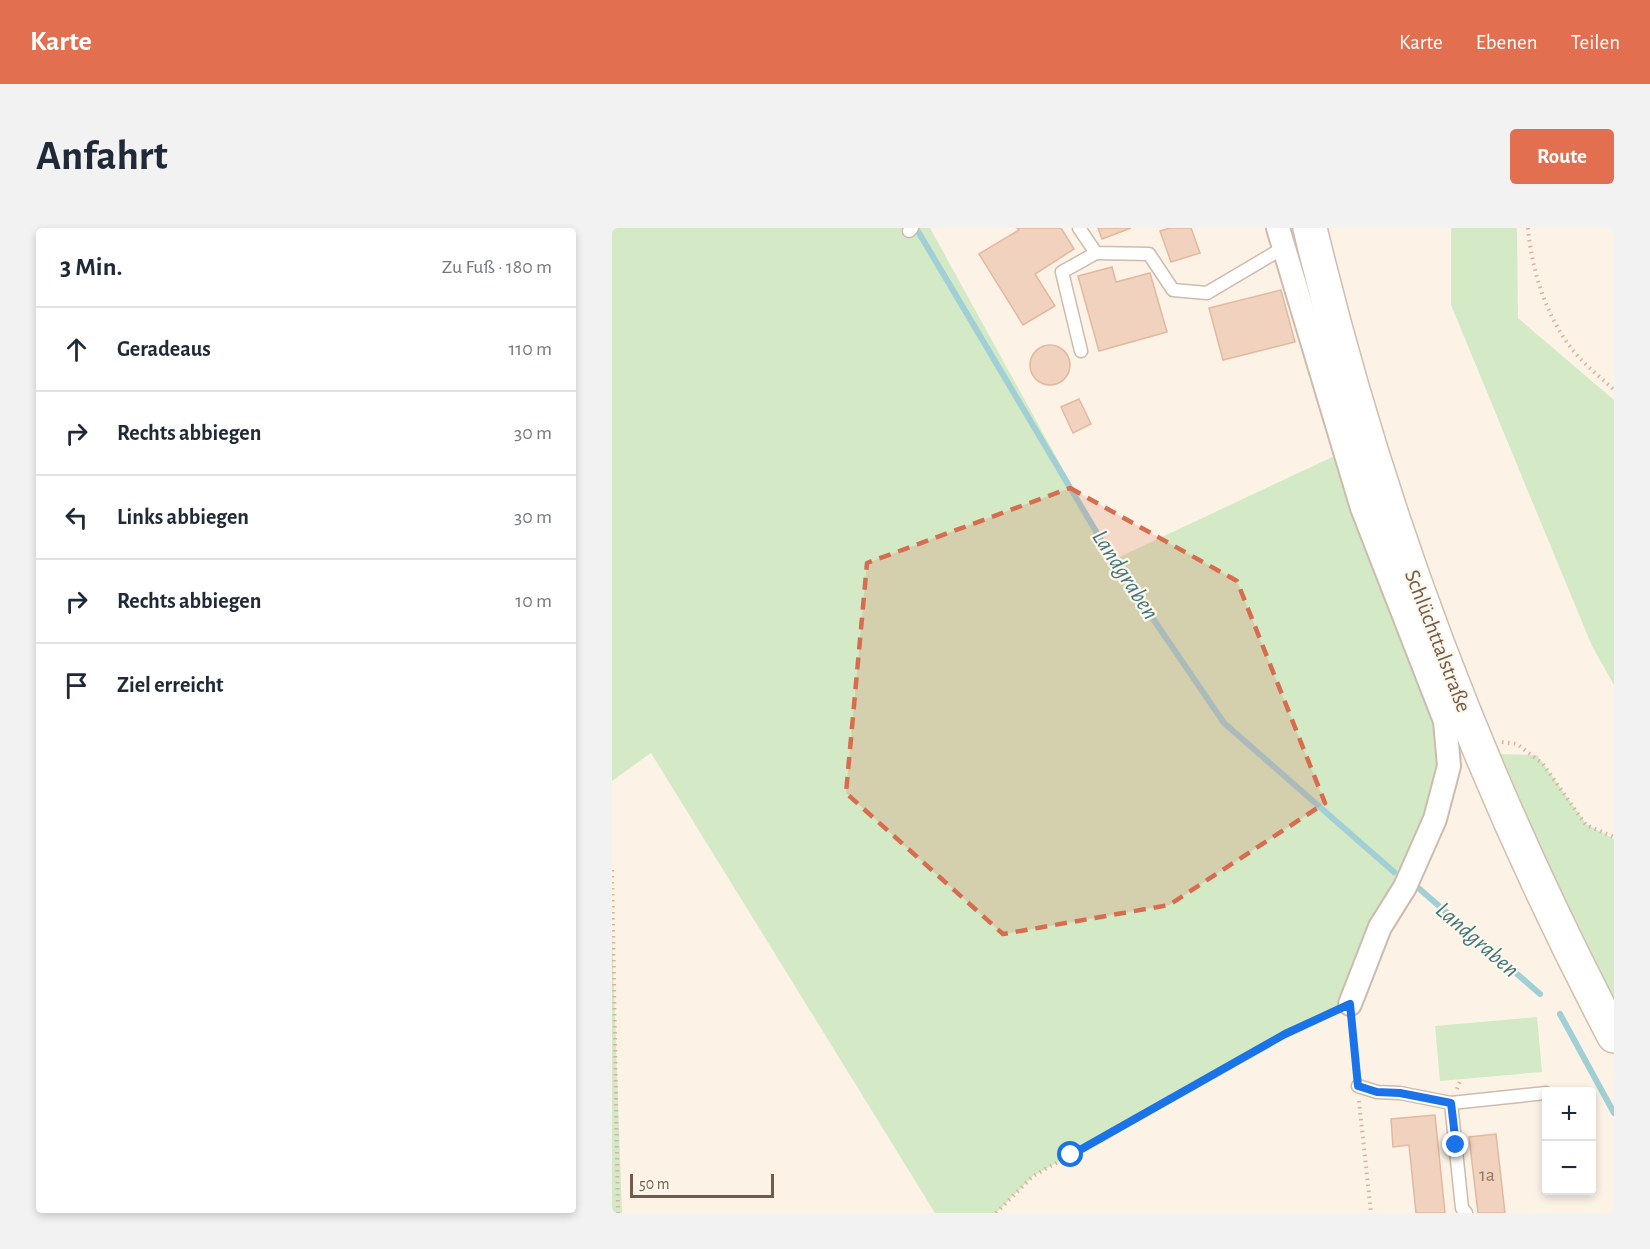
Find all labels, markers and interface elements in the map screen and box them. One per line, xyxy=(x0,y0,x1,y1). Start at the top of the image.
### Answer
text: Karte xyxy=(30,28,92,56)
text: Karte xyxy=(1399,32,1443,53)
text: Ebenen xyxy=(1476,32,1538,53)
text: Teilen xyxy=(1571,32,1620,53)
button: Route xyxy=(1510,129,1614,184)
text: Anfahrt xyxy=(36,135,168,177)
text: 3 Min. xyxy=(60,254,122,280)
text: Zu Fuß · 180 m xyxy=(442,257,552,277)
icon: ahead xyxy=(60,333,93,366)
text: Geradeaus xyxy=(117,338,211,360)
text: 110 m xyxy=(508,339,552,359)
icon: right xyxy=(60,417,93,450)
text: Rechts abbiegen xyxy=(117,422,261,444)
text: 30 m xyxy=(514,423,552,443)
icon: left xyxy=(60,501,93,534)
text: Links abbiegen xyxy=(117,506,249,528)
text: 30 m xyxy=(514,507,552,527)
water label: Landgraben xyxy=(1087,526,1163,624)
street label: Schlüchttalstraße xyxy=(1401,567,1475,715)
icon: right xyxy=(60,585,93,618)
text: Rechts abbiegen xyxy=(117,590,261,612)
text: 10 m xyxy=(515,591,552,611)
icon: arrive xyxy=(60,669,93,702)
text: Ziel erreicht xyxy=(117,674,224,696)
water label: Landgraben xyxy=(1431,898,1523,982)
map controls xyxy=(1542,1087,1596,1195)
button: + xyxy=(1542,1087,1596,1141)
route end xyxy=(1442,1131,1468,1157)
route start xyxy=(1057,1141,1083,1167)
button: − xyxy=(1542,1141,1596,1195)
house number: 1a xyxy=(1479,1165,1495,1185)
scale bar xyxy=(630,1171,774,1198)
text: 50 m xyxy=(639,1176,670,1192)

